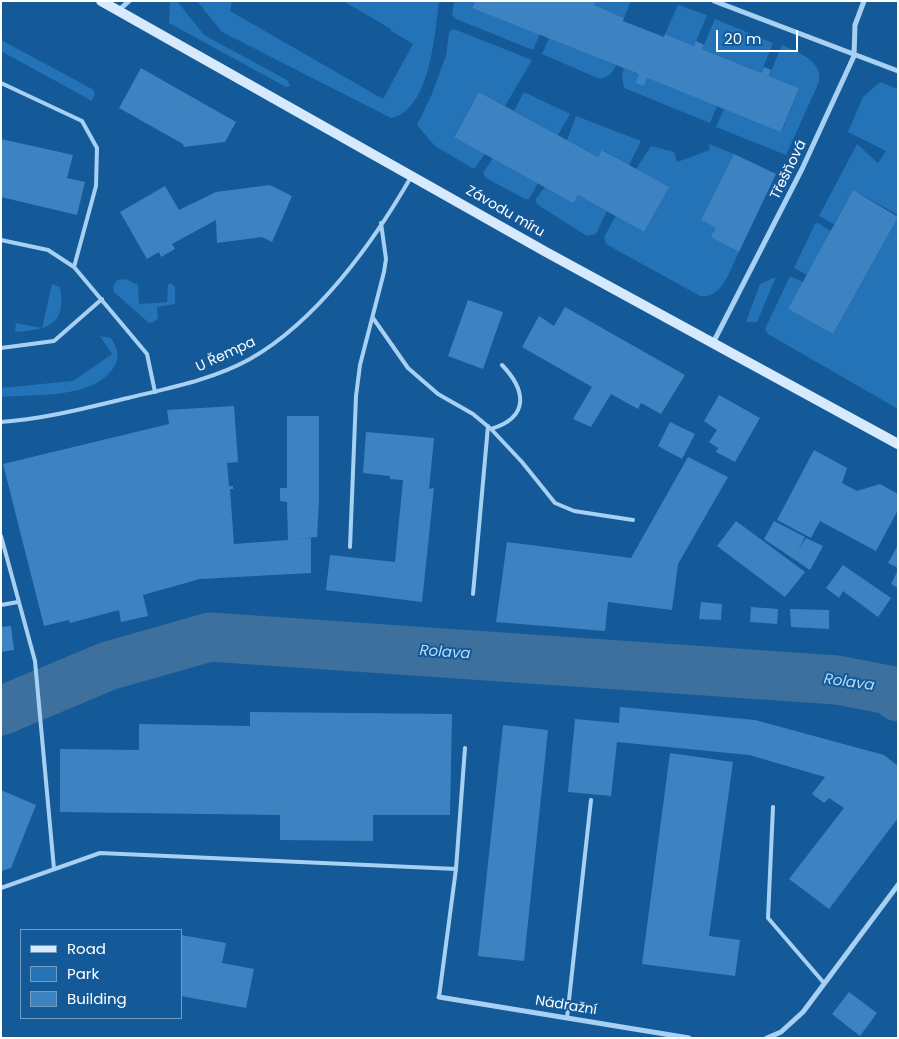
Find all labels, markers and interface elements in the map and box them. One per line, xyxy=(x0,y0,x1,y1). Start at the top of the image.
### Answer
scale bar xyxy=(719,20,802,52)
text: 20 m xyxy=(724,28,762,49)
street label: Třešňová xyxy=(767,138,811,202)
street label: Závodu míru xyxy=(463,183,547,241)
street label: U Řempa xyxy=(194,334,258,376)
water label: Rolava xyxy=(419,642,471,664)
water label: Rolava xyxy=(822,671,876,695)
legend xyxy=(20,929,182,1019)
text: Road xyxy=(67,938,106,959)
text: Park xyxy=(67,963,99,984)
text: Building xyxy=(67,988,127,1009)
street label: Nádražní xyxy=(534,993,598,1019)

